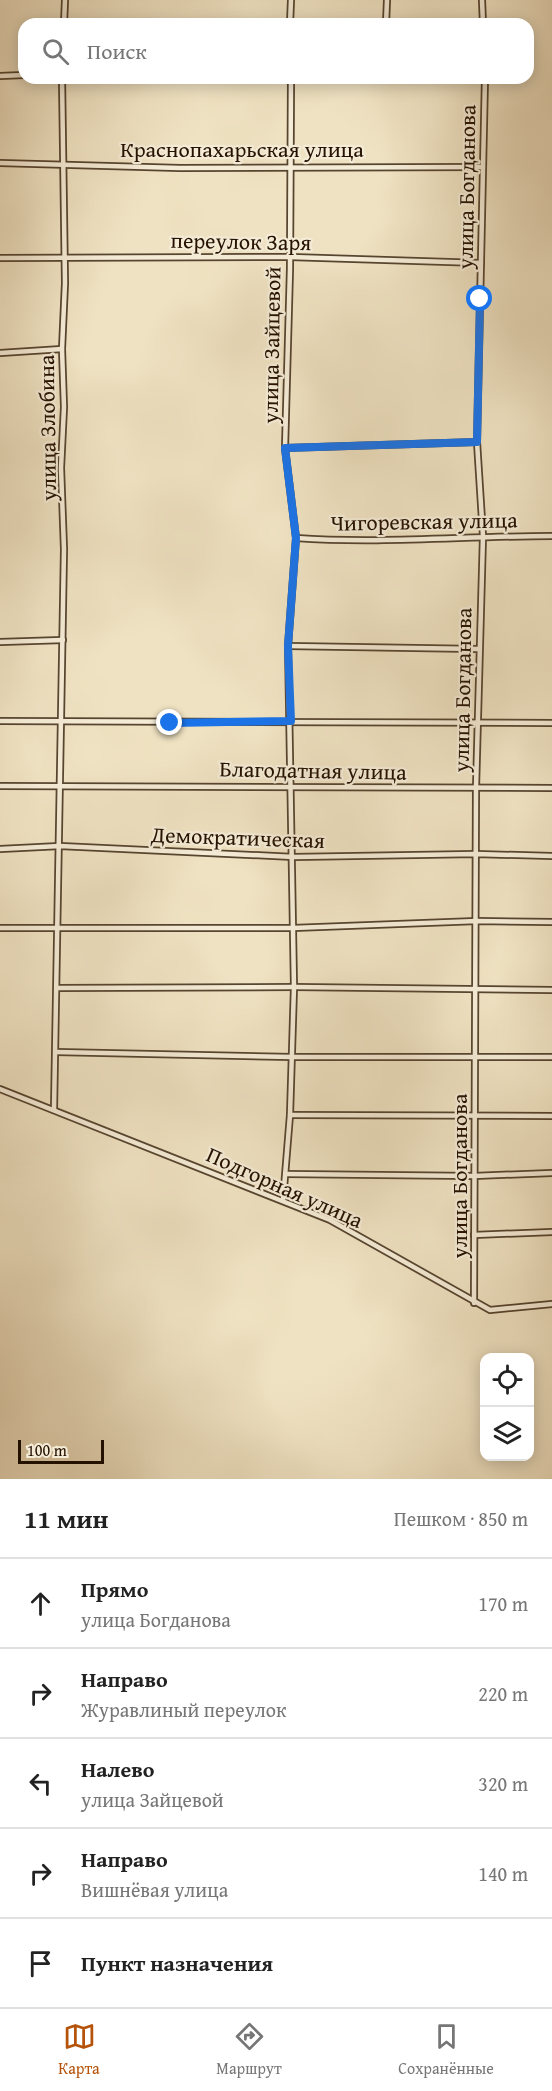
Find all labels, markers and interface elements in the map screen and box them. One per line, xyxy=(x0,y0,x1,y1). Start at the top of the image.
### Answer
search box xyxy=(18,18,534,84)
icon: search xyxy=(39,35,72,68)
text: Поиск xyxy=(87,35,147,67)
street label: улица Богданова xyxy=(449,104,483,271)
street label: Краснопахарьская улица xyxy=(120,133,364,165)
street label: переулок Заря xyxy=(170,224,312,258)
street label: улица Зайцевой xyxy=(254,266,288,425)
route start xyxy=(466,285,492,311)
street label: улица Злобина xyxy=(30,354,64,503)
street label: Чигоревская улица xyxy=(330,503,518,539)
street label: улица Богданова xyxy=(445,607,479,774)
route end xyxy=(156,709,182,735)
street label: Благодатная улица xyxy=(219,752,407,788)
street label: Демократическая xyxy=(150,818,325,856)
street label: улица Богданова xyxy=(443,1093,475,1259)
street label: Подгорная улица xyxy=(202,1138,369,1236)
map controls xyxy=(480,1353,534,1461)
button: locate xyxy=(480,1353,534,1407)
button: layers xyxy=(480,1407,534,1461)
scale bar xyxy=(18,1437,104,1464)
text: 100 m xyxy=(27,1438,67,1462)
text: 11 мин xyxy=(24,1499,109,1538)
text: Пешком · 850 m xyxy=(394,1504,528,1533)
text: Прямо xyxy=(81,1573,148,1605)
icon: ahead xyxy=(24,1587,57,1620)
text: 170 m xyxy=(478,1589,528,1618)
text: улица Богданова xyxy=(81,1605,231,1634)
text: Направо xyxy=(81,1663,168,1695)
icon: right xyxy=(24,1677,57,1710)
text: 220 m xyxy=(478,1679,528,1708)
text: Журавлиный переулок xyxy=(81,1695,287,1724)
text: Налево xyxy=(81,1753,154,1785)
icon: left xyxy=(24,1767,57,1800)
text: 320 m xyxy=(478,1769,528,1798)
text: улица Зайцевой xyxy=(81,1785,224,1814)
text: Направо xyxy=(81,1843,168,1875)
icon: right xyxy=(24,1857,57,1890)
text: 140 m xyxy=(478,1859,528,1888)
text: Вишнёвая улица xyxy=(81,1875,228,1904)
icon: arrive xyxy=(24,1947,57,1980)
text: Пункт назначения xyxy=(81,1947,273,1979)
tab: Карта xyxy=(58,2020,100,2080)
tab: Маршрут xyxy=(216,2020,282,2080)
tab: Сохранённые xyxy=(398,2020,494,2080)

